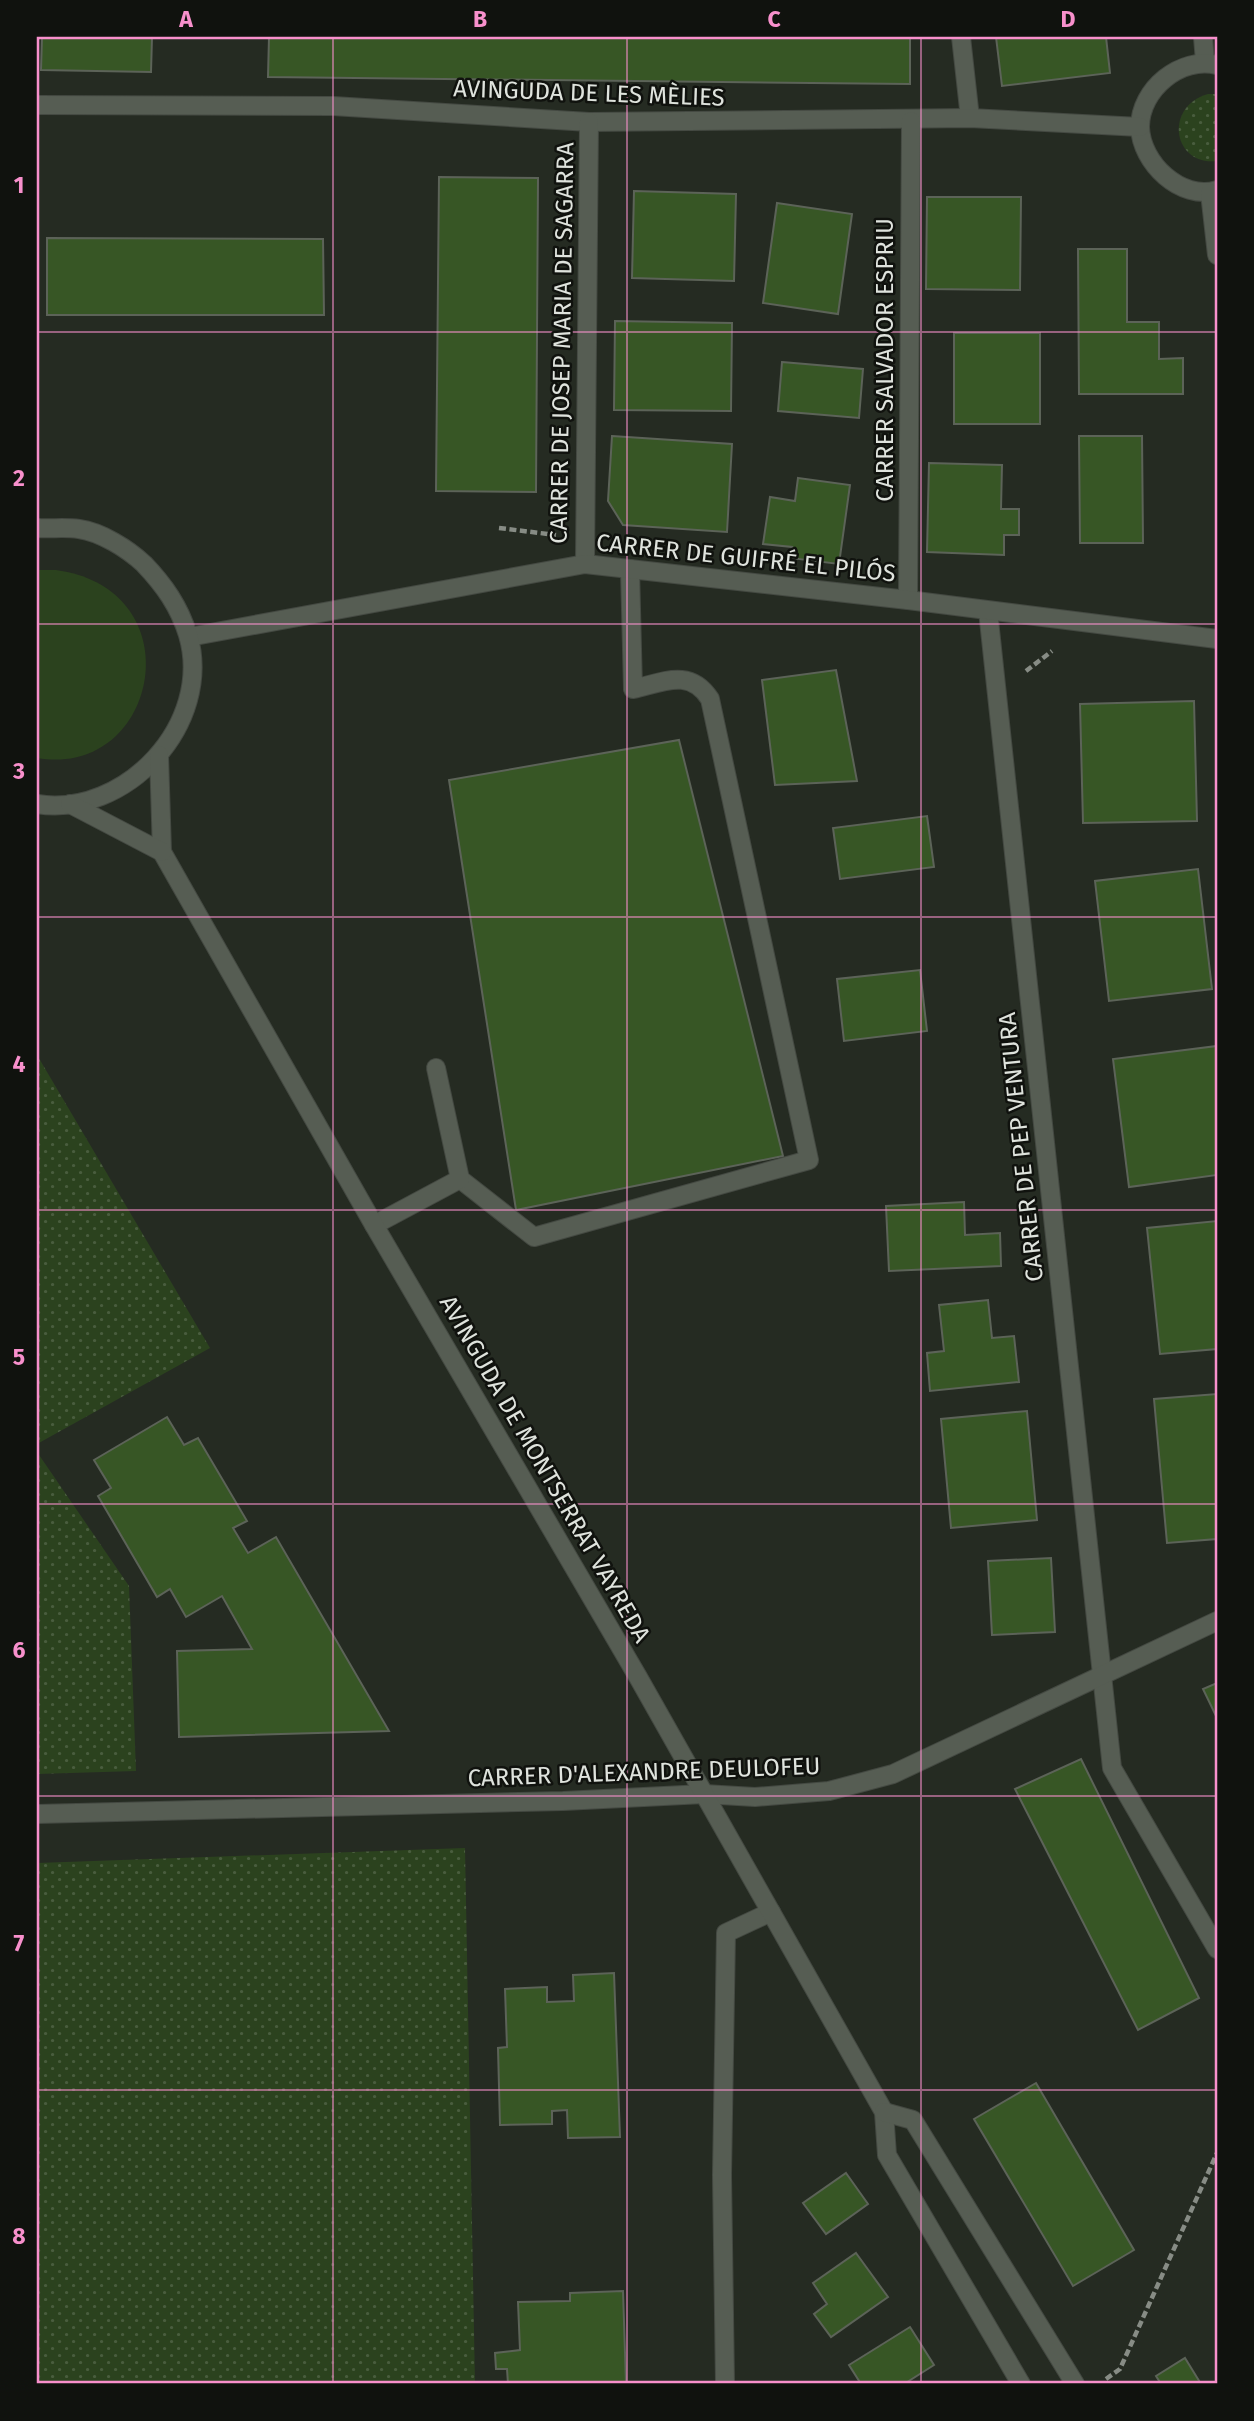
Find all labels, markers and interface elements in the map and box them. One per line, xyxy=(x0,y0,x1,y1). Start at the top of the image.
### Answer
text: A xyxy=(178,5,193,33)
text: B xyxy=(473,5,487,33)
text: C xyxy=(767,5,781,33)
text: D xyxy=(1061,5,1076,33)
street label: AVINGUDA DE LES MÈLIES xyxy=(453,73,725,112)
street label: CARRER DE JOSEP MARIA DE SAGARRA xyxy=(544,142,580,544)
text: 1 xyxy=(14,171,24,199)
street label: CARRER SALVADOR ESPRIU xyxy=(871,218,899,502)
text: 2 xyxy=(13,464,25,492)
street label: CARRER DE GUIFRÉ EL PILÓS xyxy=(595,527,897,588)
text: 3 xyxy=(12,757,25,785)
street label: CARRER DE PEP VENTURA xyxy=(993,1011,1049,1283)
text: 4 xyxy=(13,1050,26,1078)
street label: AVINGUDA DE MONTSERRAT VAYREDA xyxy=(434,1291,656,1648)
text: 5 xyxy=(13,1343,25,1371)
text: 6 xyxy=(13,1636,26,1664)
street label: CARRER D'ALEXANDRE DEULOFEU xyxy=(467,1752,821,1792)
text: 7 xyxy=(14,1929,25,1957)
text: 8 xyxy=(12,2222,26,2250)

